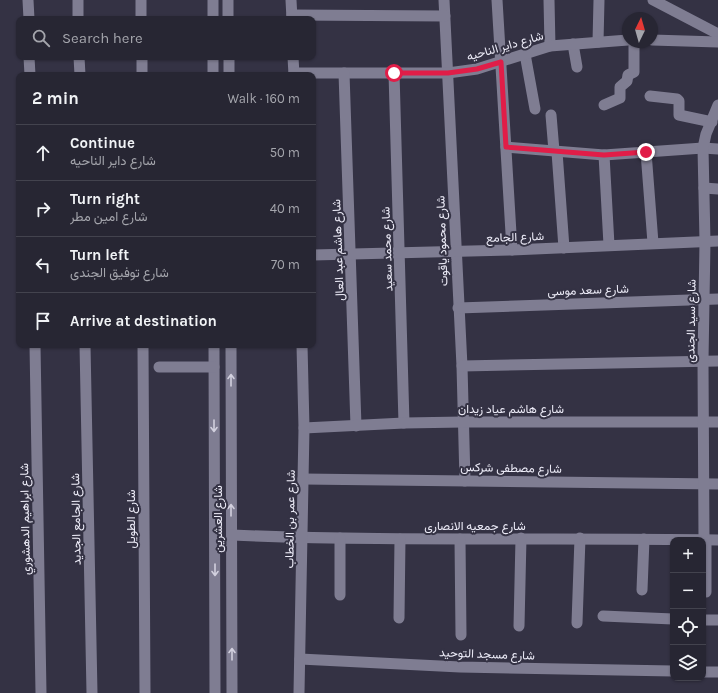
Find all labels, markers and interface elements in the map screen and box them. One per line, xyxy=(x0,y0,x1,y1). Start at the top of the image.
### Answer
north arrow xyxy=(622,12,658,48)
search box xyxy=(16,16,316,60)
icon: search xyxy=(30,27,52,49)
street label: شارع داير الناحيه xyxy=(465,28,546,66)
text: Search here xyxy=(62,29,143,47)
route start xyxy=(385,64,403,82)
text: 2 min xyxy=(32,88,79,108)
text: Walk · 160 m xyxy=(227,91,300,106)
text: Continue xyxy=(70,134,135,152)
icon: ahead xyxy=(32,142,54,164)
route end xyxy=(637,143,655,161)
text: 50 m xyxy=(270,145,300,160)
text: شارع داير الناحيه xyxy=(70,153,156,168)
text: Turn right xyxy=(70,190,140,208)
street label: شارع محمود ياقوت xyxy=(433,195,453,287)
icon: right xyxy=(32,198,54,220)
street label: شارع هاشم عبد العال xyxy=(329,199,349,301)
text: 40 m xyxy=(270,201,300,216)
street label: شارع محمد سعيد xyxy=(379,206,397,292)
text: شارع امين مطر xyxy=(70,209,148,224)
street label: شارع الجامع xyxy=(486,229,544,247)
text: Turn left xyxy=(70,246,129,264)
icon: left xyxy=(32,254,54,276)
text: 70 m xyxy=(271,257,300,272)
text: شارع توفيق الجندى xyxy=(70,265,169,280)
street label: شارع سيد الجندى xyxy=(683,279,701,363)
street label: شارع سعد موسى xyxy=(547,282,629,300)
icon: arrive xyxy=(32,310,54,332)
text: Arrive at destination xyxy=(70,312,217,330)
one-way arrow xyxy=(227,374,235,387)
street label: شارع هاشم عياد زيدان xyxy=(458,402,564,418)
one-way arrow xyxy=(210,419,218,432)
street label: شارع مصطفى شركس xyxy=(460,460,562,478)
street label: شارع ابراهيم الدهشوري xyxy=(17,463,36,575)
street label: شارع عمر بن الخطاب xyxy=(282,469,300,569)
street label: شارع الجامع الجديد xyxy=(68,473,86,565)
street label: شارع العشرين xyxy=(211,485,227,553)
street label: شارع الطويل xyxy=(124,490,140,548)
one-way arrow xyxy=(227,504,235,517)
street label: شارع جمعيه الانصارى xyxy=(424,519,526,535)
map controls xyxy=(670,537,706,681)
button: + xyxy=(670,537,706,573)
one-way arrow xyxy=(211,563,219,576)
button: − xyxy=(670,573,706,609)
button: locate xyxy=(670,609,706,645)
street label: شارع مسجد التوحيد xyxy=(439,645,535,665)
button: layers xyxy=(670,645,706,681)
one-way arrow xyxy=(228,648,236,661)

